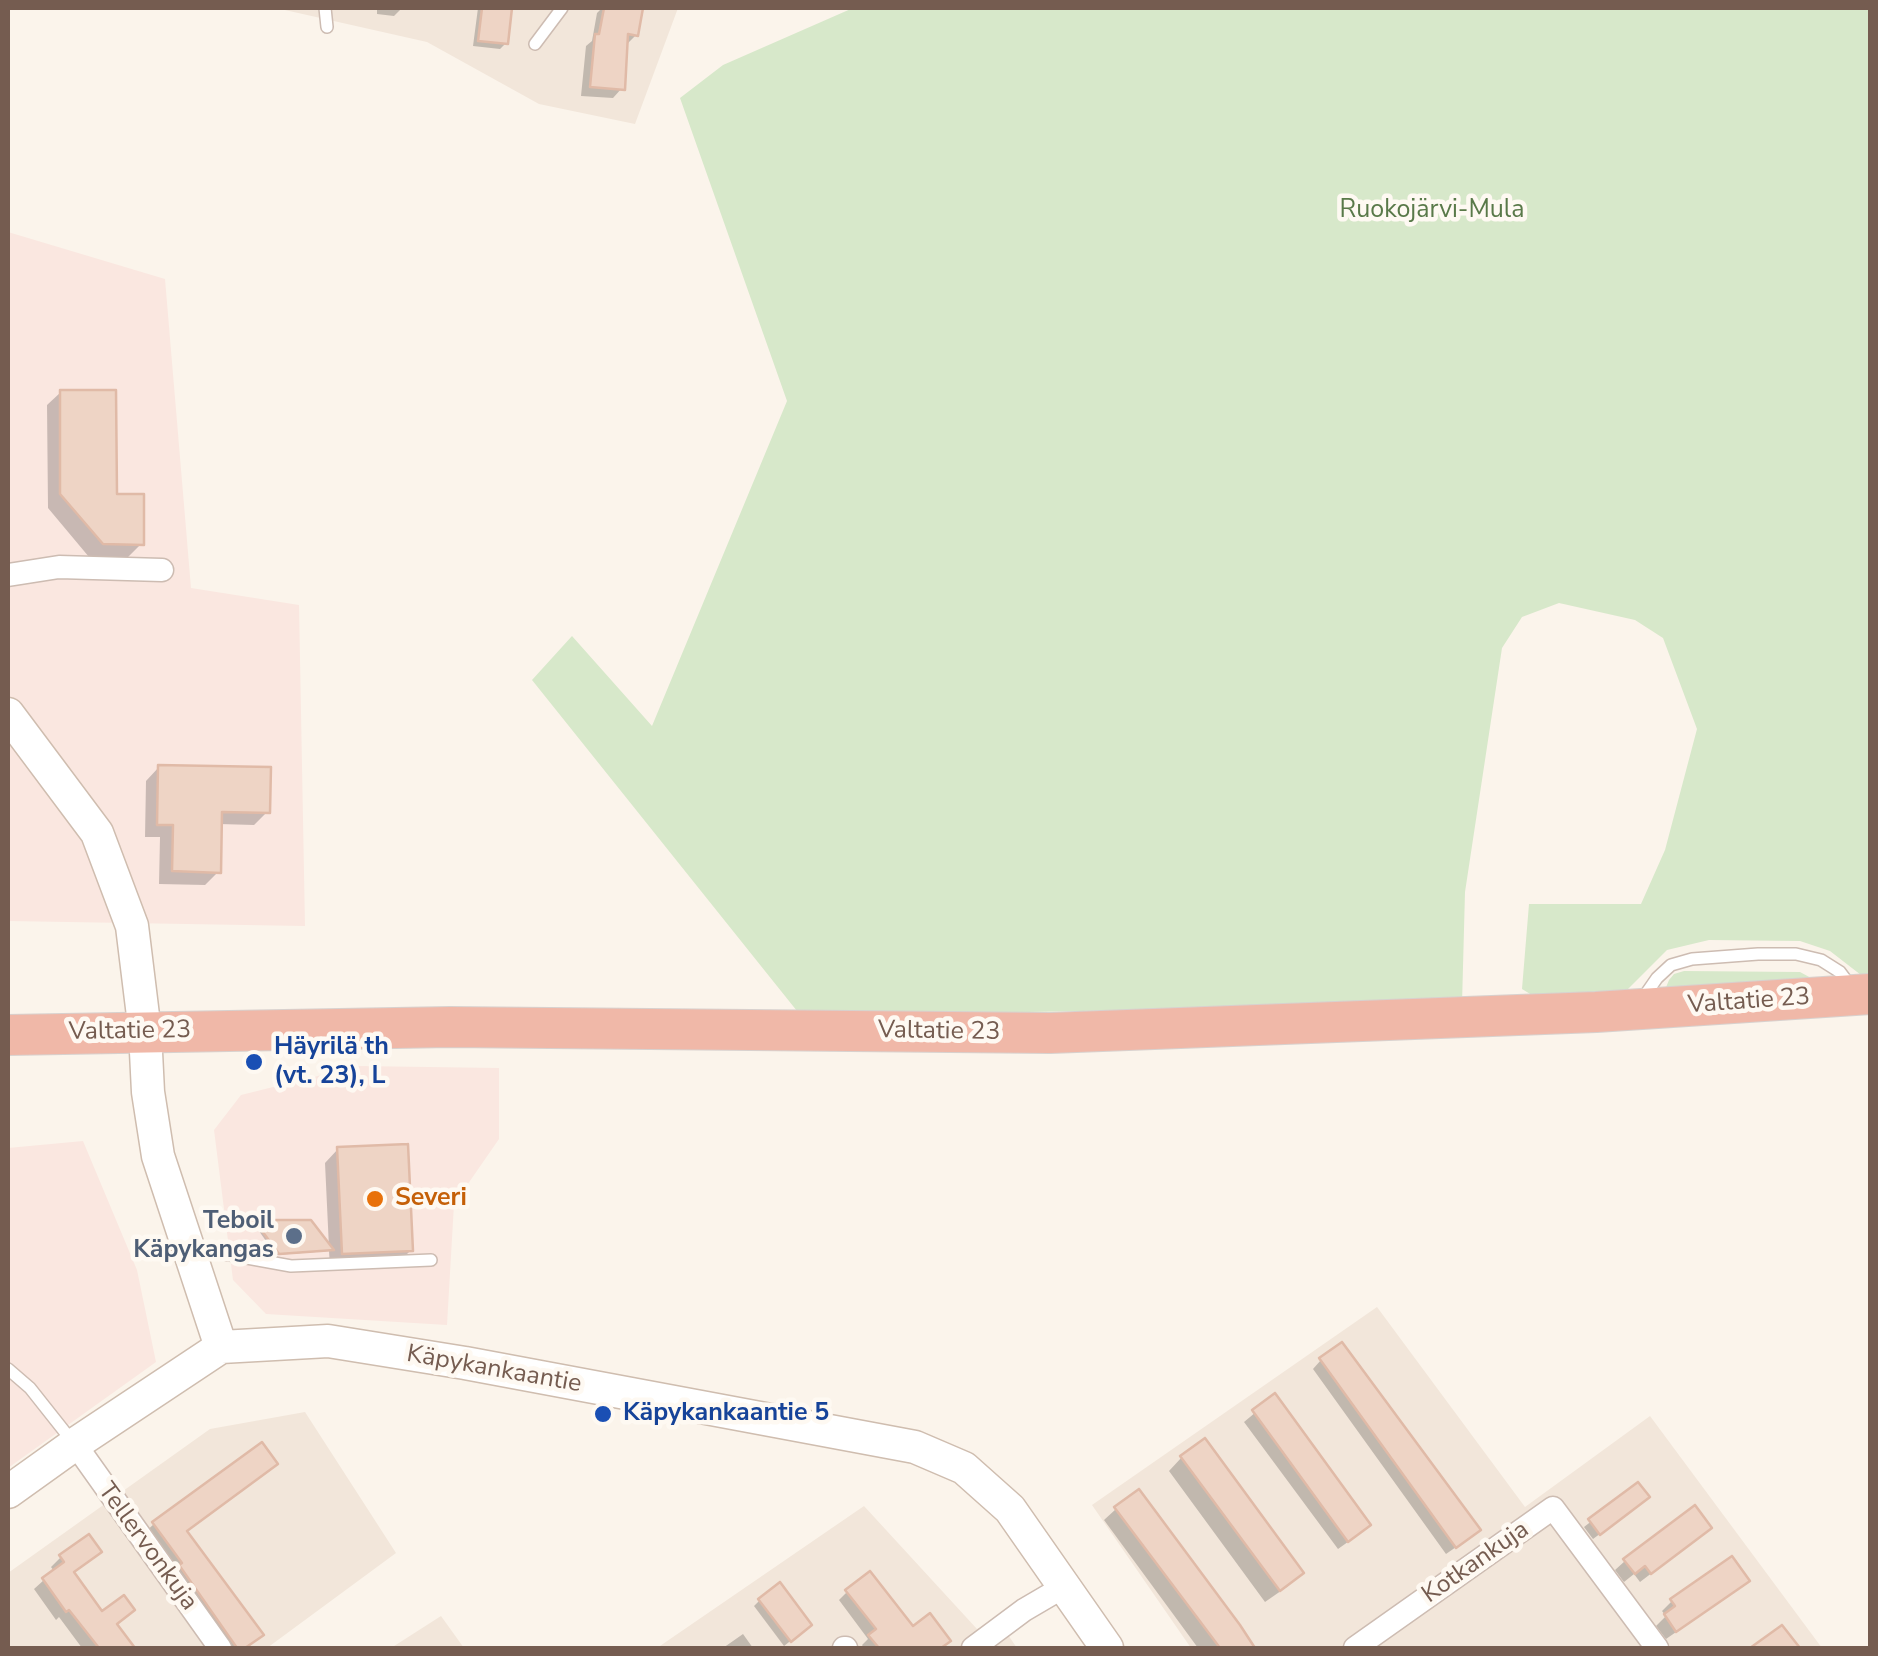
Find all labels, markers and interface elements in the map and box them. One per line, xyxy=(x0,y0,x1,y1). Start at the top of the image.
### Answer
park label: Ruokojärvi-Mula xyxy=(1340,196,1524,226)
street label: Valtatie 23 xyxy=(1687,983,1811,1021)
street label: Valtatie 23 xyxy=(68,1016,192,1048)
street label: Valtatie 23 xyxy=(877,1016,1001,1048)
place label: Häyrilä th (vt. 23), L xyxy=(274,1033,389,1092)
marker: Häyrilä th (vt. 23), L xyxy=(243,1051,265,1073)
place label: Severi xyxy=(395,1184,467,1214)
marker: Severi xyxy=(364,1188,386,1210)
place label: Teboil Käpykangas xyxy=(133,1207,274,1266)
marker: Teboil Käpykangas xyxy=(283,1225,305,1247)
street label: Käpykankaantie xyxy=(404,1340,584,1400)
place label: Käpykankaantie 5 xyxy=(623,1399,829,1429)
marker: Käpykankaantie 5 xyxy=(592,1403,614,1425)
street label: Tellervonkuja xyxy=(91,1477,203,1617)
street label: Kotkankuja xyxy=(1417,1515,1535,1611)

